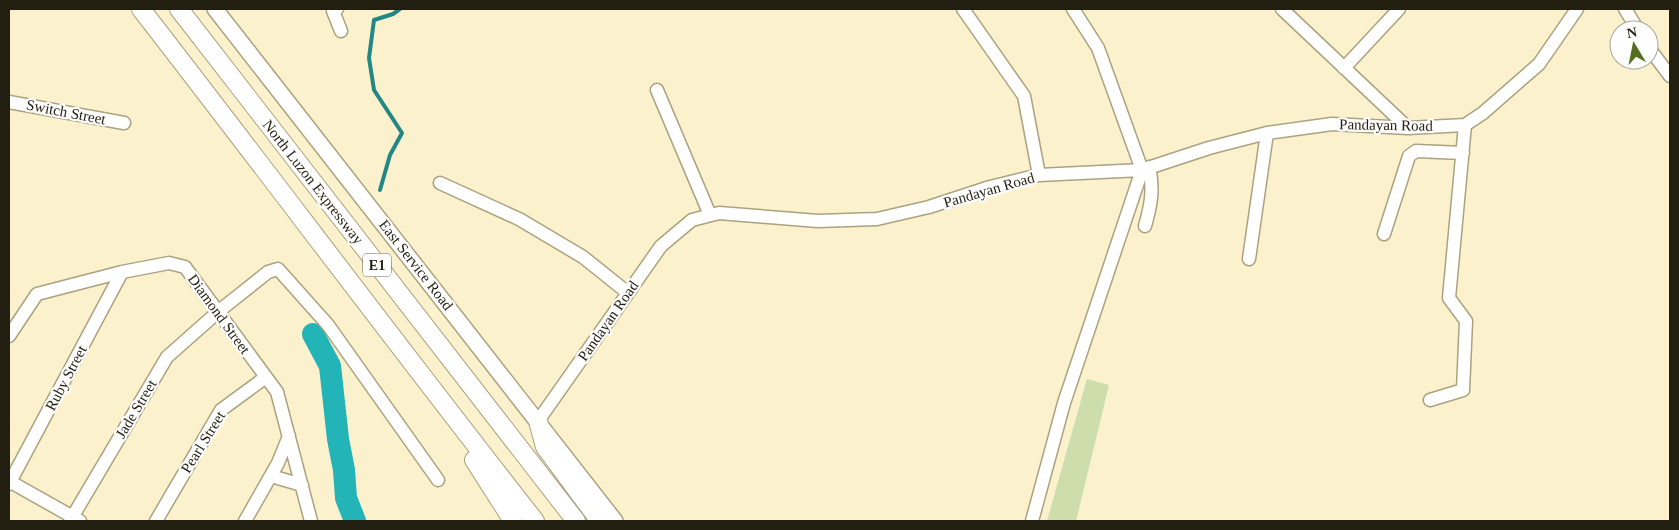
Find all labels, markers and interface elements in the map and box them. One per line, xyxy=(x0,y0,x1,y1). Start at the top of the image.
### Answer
north arrow xyxy=(1609,20,1659,70)
text: N xyxy=(1626,24,1638,41)
street label: Switch Street xyxy=(25,96,108,128)
street label: Pandayan Road xyxy=(1339,116,1433,134)
street label: North Luzon Expressway xyxy=(260,117,367,248)
street label: Pandayan Road xyxy=(942,169,1037,211)
street label: East Service Road xyxy=(376,217,456,314)
road number: E1 xyxy=(363,254,391,276)
street label: Diamond Street xyxy=(185,271,254,358)
street label: Pandayan Road xyxy=(575,278,642,364)
street label: Ruby Street xyxy=(42,342,90,413)
street label: Jade Street xyxy=(112,376,160,441)
street label: Pearl Street xyxy=(178,408,229,476)

